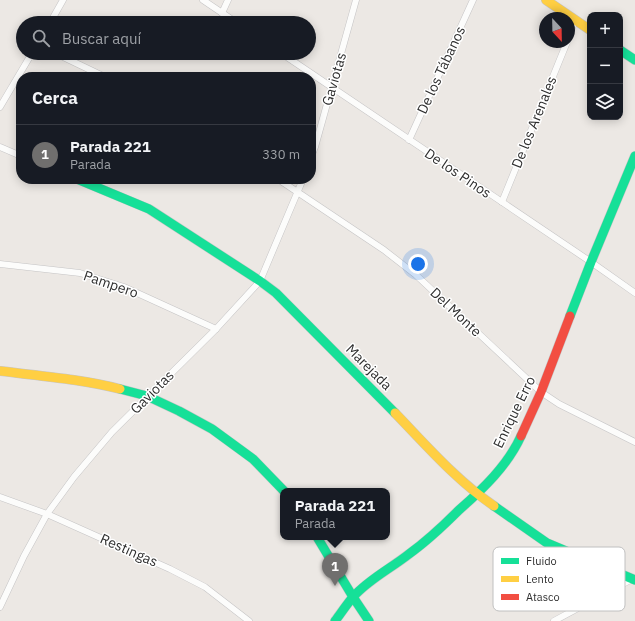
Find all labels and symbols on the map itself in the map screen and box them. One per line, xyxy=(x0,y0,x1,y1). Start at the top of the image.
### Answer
north arrow xyxy=(539,12,575,48)
street label: De los Tábanos xyxy=(413,23,469,117)
street label: Gaviotas xyxy=(318,50,350,108)
street label: De los Arenales xyxy=(507,73,561,171)
street label: De los Pinos xyxy=(421,144,495,202)
your location xyxy=(408,254,428,274)
street label: Pampero xyxy=(81,266,141,302)
street label: Del Monte xyxy=(426,284,486,341)
street label: Marejada xyxy=(342,340,396,394)
street label: Gaviotas xyxy=(126,366,178,418)
street label: Enrique Erro xyxy=(489,373,539,451)
street label: Restingas xyxy=(97,529,161,571)
legend xyxy=(493,547,625,611)
pin: 1 xyxy=(322,553,348,586)
text: Fluido xyxy=(526,554,557,568)
text: Lento xyxy=(526,572,554,586)
text: Atasco xyxy=(526,590,560,604)

